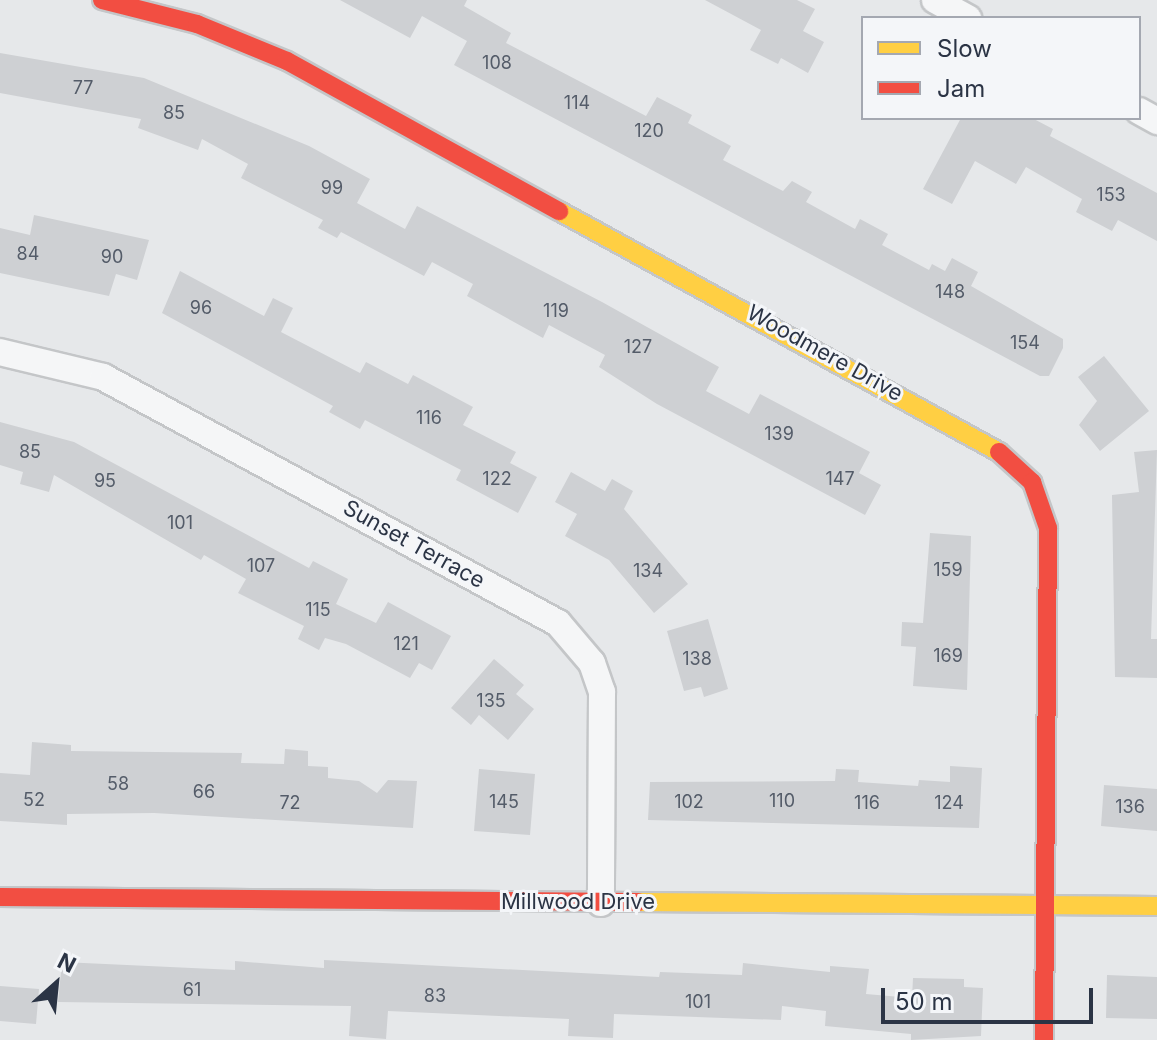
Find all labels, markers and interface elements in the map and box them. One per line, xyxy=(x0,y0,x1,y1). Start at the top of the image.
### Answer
legend xyxy=(861,16,1141,120)
text: Slow xyxy=(937,34,992,63)
house number: 108 xyxy=(482,52,512,74)
text: Jam xyxy=(937,74,985,103)
house number: 77 xyxy=(73,77,93,99)
house number: 114 xyxy=(564,92,590,114)
house number: 85 xyxy=(163,102,185,124)
house number: 120 xyxy=(634,120,664,142)
house number: 99 xyxy=(321,177,343,199)
house number: 153 xyxy=(1096,184,1126,206)
house number: 84 xyxy=(17,243,39,265)
house number: 90 xyxy=(101,246,123,268)
house number: 148 xyxy=(935,281,965,303)
house number: 96 xyxy=(190,297,212,319)
street label: Woodmere Drive xyxy=(742,299,908,407)
house number: 119 xyxy=(543,300,569,322)
house number: 154 xyxy=(1010,332,1040,354)
house number: 127 xyxy=(624,336,652,358)
house number: 116 xyxy=(416,407,442,429)
house number: 139 xyxy=(764,423,794,445)
house number: 85 xyxy=(19,441,41,463)
house number: 122 xyxy=(482,468,512,490)
house number: 147 xyxy=(825,468,855,490)
house number: 95 xyxy=(94,470,116,492)
street label: Sunset Terrace xyxy=(339,494,489,594)
house number: 101 xyxy=(167,512,193,534)
house number: 107 xyxy=(247,555,275,577)
house number: 159 xyxy=(933,559,963,581)
house number: 134 xyxy=(633,560,663,582)
house number: 115 xyxy=(305,599,331,621)
house number: 121 xyxy=(393,633,419,655)
house number: 169 xyxy=(933,645,963,667)
house number: 138 xyxy=(682,648,712,670)
house number: 135 xyxy=(476,690,506,712)
house number: 58 xyxy=(107,773,129,795)
house number: 66 xyxy=(193,781,215,803)
house number: 52 xyxy=(23,789,45,811)
house number: 110 xyxy=(769,790,795,812)
house number: 145 xyxy=(489,791,519,813)
house number: 102 xyxy=(674,791,704,813)
house number: 72 xyxy=(279,792,301,814)
house number: 116 xyxy=(854,792,880,814)
house number: 124 xyxy=(934,792,964,814)
house number: 136 xyxy=(1115,796,1145,818)
street label: Millwood Drive xyxy=(501,889,655,915)
north arrow xyxy=(16,944,96,1024)
text: N xyxy=(54,947,80,978)
scale bar xyxy=(885,972,1097,1022)
house number: 61 xyxy=(183,979,201,1001)
house number: 83 xyxy=(424,985,446,1007)
text: 50 m xyxy=(895,987,953,1016)
house number: 101 xyxy=(685,991,711,1013)

